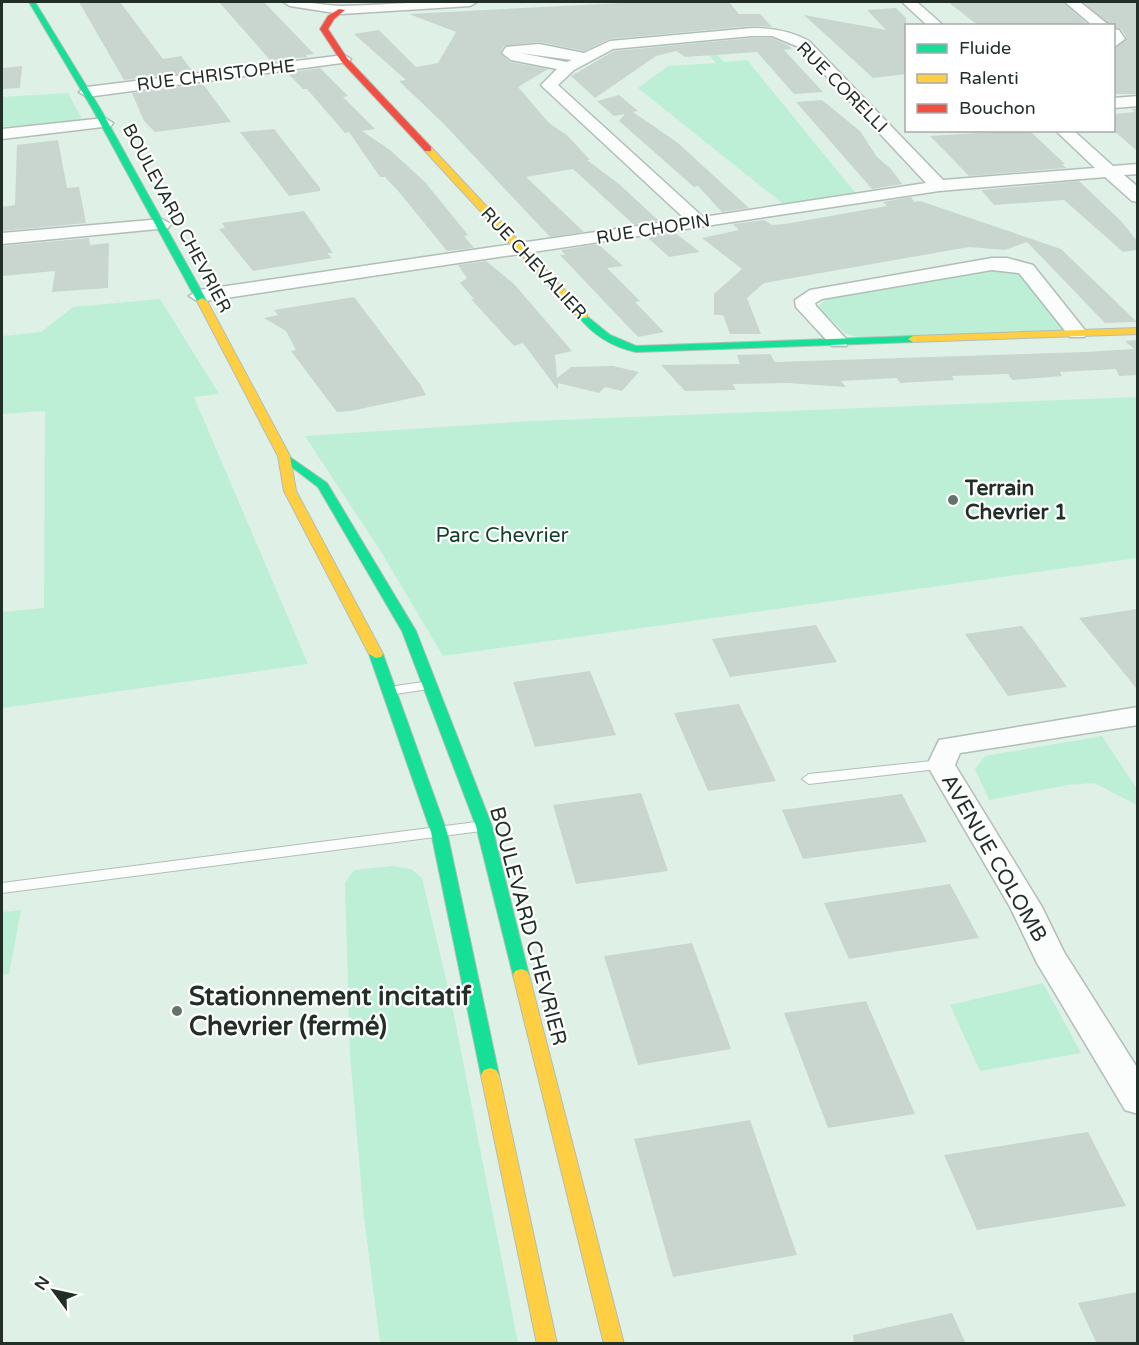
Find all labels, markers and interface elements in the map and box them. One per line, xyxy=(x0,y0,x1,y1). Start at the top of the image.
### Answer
legend xyxy=(905,24,1115,132)
street label: RUE CORELLI xyxy=(792,37,892,137)
text: Fluide xyxy=(959,37,1011,59)
street label: RUE CHRISTOPHE xyxy=(136,54,296,96)
text: Ralenti xyxy=(959,67,1019,89)
text: Bouchon xyxy=(959,97,1036,119)
street label: BOULEVARD CHEVRIER xyxy=(118,120,236,316)
street label: RUE CHEVALIER xyxy=(476,202,592,324)
street label: RUE CHOPIN xyxy=(594,209,712,249)
place label: Terrain Chevrier 1 xyxy=(964,476,1067,525)
marker: Terrain Chevrier 1 xyxy=(946,493,960,507)
park label: Parc Chevrier xyxy=(435,523,569,548)
street label: AVENUE COLOMB xyxy=(936,770,1052,946)
street label: BOULEVARD CHEVRIER xyxy=(484,804,572,1048)
place label: Stationnement incitatif Chevrier (fermé) xyxy=(189,981,472,1042)
marker: Stationnement incitatif Chevrier (fermé) xyxy=(170,1004,184,1018)
north arrow xyxy=(24,1261,84,1321)
text: N xyxy=(30,1273,54,1294)

